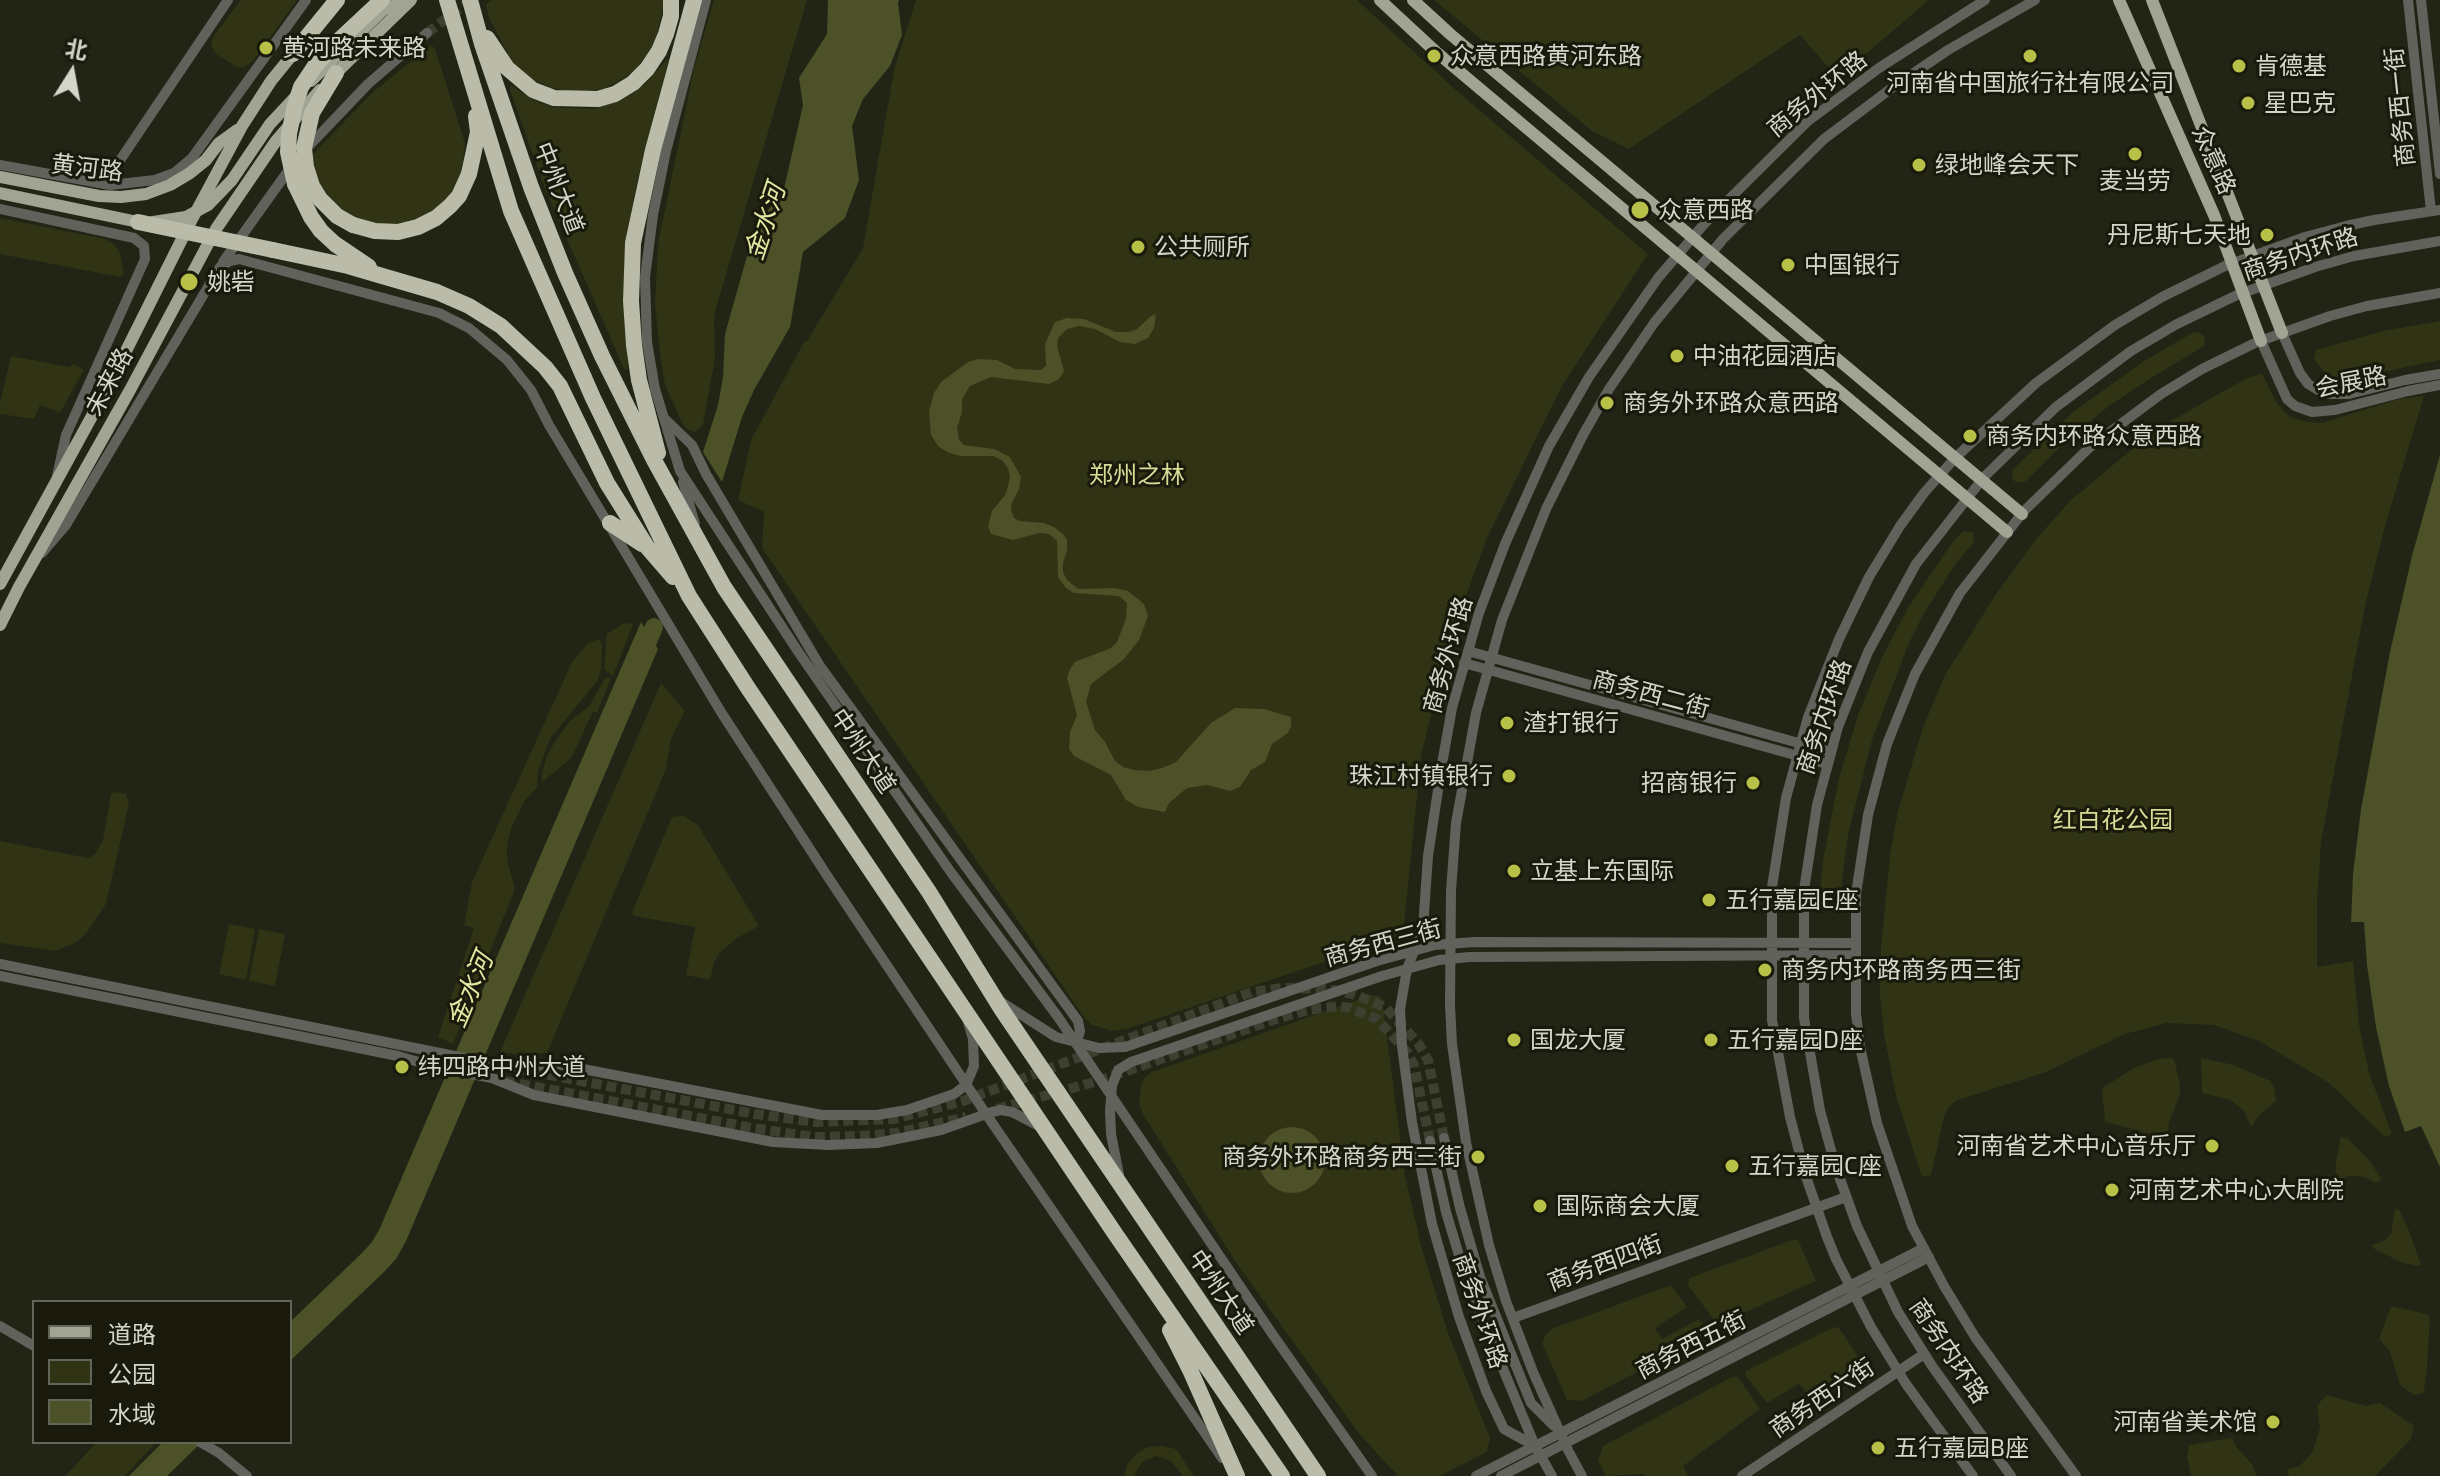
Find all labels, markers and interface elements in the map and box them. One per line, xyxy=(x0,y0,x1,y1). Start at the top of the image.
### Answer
north arrow xyxy=(32,32,112,112)
text: 北 xyxy=(63,34,90,63)
place label: 黄河路未来路 xyxy=(282,34,426,62)
marker: 黄河路未来路 xyxy=(257,39,275,57)
place label: 众意西路黄河东路 xyxy=(1450,42,1642,70)
street label: 商务外环路 xyxy=(1761,45,1873,143)
street label: 商务西一街 xyxy=(2379,46,2421,168)
marker: 众意西路黄河东路 xyxy=(1425,47,1443,65)
marker: 河南省中国旅行社有限公司 xyxy=(2021,47,2039,65)
place label: 肯德基 xyxy=(2255,52,2327,80)
marker: 肯德基 xyxy=(2230,57,2248,75)
place label: 河南省中国旅行社有限公司 xyxy=(1886,69,2174,97)
place label: 星巴克 xyxy=(2264,89,2336,117)
marker: 星巴克 xyxy=(2239,94,2257,112)
street label: 众意路 xyxy=(2186,121,2242,199)
street label: 中州大道 xyxy=(528,138,590,238)
marker: 麦当劳 xyxy=(2126,145,2144,163)
street label: 黄河路 xyxy=(50,149,124,187)
place label: 绿地峰会天下 xyxy=(1935,151,2079,179)
marker: 绿地峰会天下 xyxy=(1910,156,1928,174)
place label: 麦当劳 xyxy=(2099,167,2171,195)
water label: 金水河 xyxy=(738,180,792,264)
place label: 众意西路 xyxy=(1658,196,1754,224)
marker: 众意西路 xyxy=(1629,199,1651,221)
place label: 丹尼斯七天地 xyxy=(2107,221,2251,249)
street label: 商务内环路 xyxy=(2238,222,2362,286)
marker: 丹尼斯七天地 xyxy=(2258,226,2276,244)
place label: 公共厕所 xyxy=(1154,233,1250,261)
marker: 公共厕所 xyxy=(1129,238,1147,256)
place label: 中国银行 xyxy=(1804,251,1900,279)
marker: 中国银行 xyxy=(1779,256,1797,274)
place label: 姚砦 xyxy=(207,268,255,296)
marker: 姚砦 xyxy=(178,271,200,293)
place label: 中油花园酒店 xyxy=(1693,342,1837,370)
street label: 未来路 xyxy=(79,343,139,421)
marker: 中油花园酒店 xyxy=(1668,347,1686,365)
street label: 会展路 xyxy=(2313,361,2389,403)
place label: 商务外环路众意西路 xyxy=(1623,389,1839,417)
marker: 商务外环路众意西路 xyxy=(1598,394,1616,412)
place label: 商务内环路众意西路 xyxy=(1986,422,2202,450)
marker: 商务内环路众意西路 xyxy=(1961,427,1979,445)
park label: 郑州之林 xyxy=(1089,461,1185,489)
street label: 商务外环路 xyxy=(1418,593,1478,717)
street label: 商务内环路 xyxy=(1791,656,1857,778)
street label: 商务西二街 xyxy=(1589,665,1713,723)
street label: 中州大道 xyxy=(824,703,902,799)
place label: 渣打银行 xyxy=(1523,709,1619,737)
marker: 渣打银行 xyxy=(1498,714,1516,732)
place label: 珠江村镇银行 xyxy=(1349,762,1493,790)
marker: 珠江村镇银行 xyxy=(1500,767,1518,785)
place label: 招商银行 xyxy=(1641,769,1737,797)
marker: 招商银行 xyxy=(1744,774,1762,792)
park label: 红白花公园 xyxy=(2053,806,2173,834)
place label: 立基上东国际 xyxy=(1530,857,1674,885)
marker: 立基上东国际 xyxy=(1505,862,1523,880)
place label: 五行嘉园E座 xyxy=(1725,886,1858,914)
marker: 五行嘉园E座 xyxy=(1700,891,1718,909)
street label: 商务西三街 xyxy=(1321,914,1445,972)
water label: 金水河 xyxy=(440,948,500,1032)
place label: 商务内环路商务西三街 xyxy=(1781,956,2021,984)
marker: 商务内环路商务西三街 xyxy=(1756,961,1774,979)
place label: 国龙大厦 xyxy=(1530,1026,1626,1054)
place label: 五行嘉园D座 xyxy=(1727,1026,1863,1054)
marker: 国龙大厦 xyxy=(1505,1031,1523,1049)
marker: 五行嘉园D座 xyxy=(1702,1031,1720,1049)
place label: 纬四路中州大道 xyxy=(418,1053,586,1081)
marker: 纬四路中州大道 xyxy=(393,1058,411,1076)
place label: 河南省艺术中心音乐厅 xyxy=(1956,1132,2196,1160)
marker: 河南省艺术中心音乐厅 xyxy=(2203,1137,2221,1155)
place label: 商务外环路商务西三街 xyxy=(1222,1143,1462,1171)
marker: 商务外环路商务西三街 xyxy=(1469,1148,1487,1166)
place label: 五行嘉园C座 xyxy=(1748,1152,1882,1180)
marker: 五行嘉园C座 xyxy=(1723,1157,1741,1175)
place label: 河南艺术中心大剧院 xyxy=(2128,1176,2344,1204)
marker: 河南艺术中心大剧院 xyxy=(2103,1181,2121,1199)
place label: 国际商会大厦 xyxy=(1556,1192,1700,1220)
marker: 国际商会大厦 xyxy=(1531,1197,1549,1215)
street label: 商务西四街 xyxy=(1544,1229,1666,1297)
street label: 中州大道 xyxy=(1182,1244,1260,1340)
street label: 商务外环路 xyxy=(1447,1250,1513,1372)
street label: 商务内环路 xyxy=(1904,1293,1994,1409)
legend xyxy=(32,1300,292,1444)
street label: 商务西五街 xyxy=(1631,1305,1751,1385)
text: 道路 xyxy=(108,1319,156,1348)
street label: 商务西六街 xyxy=(1764,1353,1880,1443)
text: 公园 xyxy=(108,1359,156,1388)
text: 水域 xyxy=(108,1399,156,1428)
place label: 河南省美术馆 xyxy=(2113,1408,2257,1436)
marker: 河南省美术馆 xyxy=(2264,1413,2282,1431)
place label: 五行嘉园B座 xyxy=(1894,1434,2029,1462)
marker: 五行嘉园B座 xyxy=(1869,1439,1887,1457)

